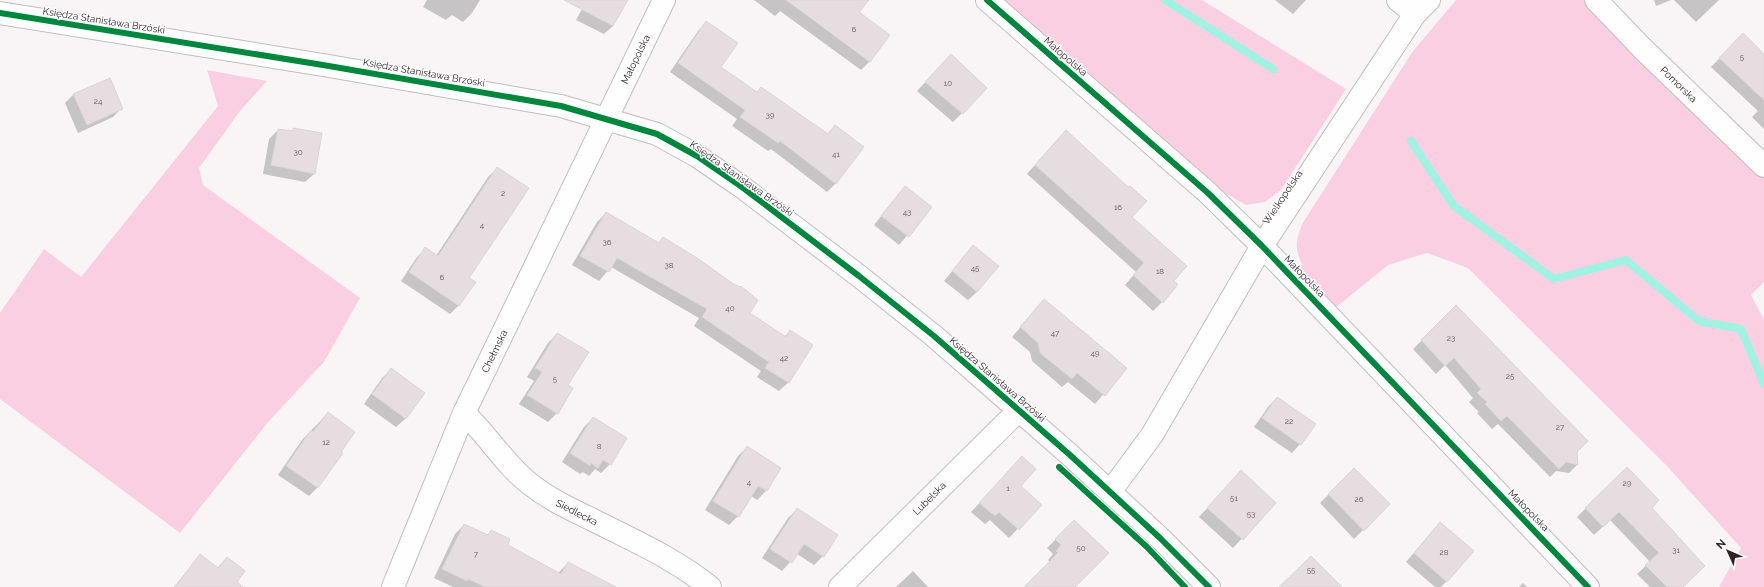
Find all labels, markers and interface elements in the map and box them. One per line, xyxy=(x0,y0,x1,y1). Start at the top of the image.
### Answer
street label: Księdza Stanisława Brzóski xyxy=(42,5,166,36)
house number: 6 xyxy=(852,24,857,34)
street label: Małopolska xyxy=(619,33,652,86)
street label: Małopolska xyxy=(1042,35,1089,78)
house number: 5 xyxy=(1740,52,1745,62)
street label: Księdza Stanisława Brzóski xyxy=(362,56,486,89)
street label: Pomorska xyxy=(1658,64,1699,104)
house number: 10 xyxy=(944,78,952,88)
house number: 24 xyxy=(94,96,103,106)
house number: 39 xyxy=(766,110,775,120)
street label: Księdza Stanisława Brzóski xyxy=(688,138,795,218)
house number: 30 xyxy=(293,147,303,157)
house number: 41 xyxy=(832,149,840,159)
street label: Wielkopolska xyxy=(1260,168,1304,226)
house number: 2 xyxy=(501,188,505,198)
house number: 16 xyxy=(1114,202,1122,212)
house number: 43 xyxy=(903,207,911,217)
house number: 4 xyxy=(480,220,485,230)
house number: 36 xyxy=(602,237,612,247)
street label: Małopolska xyxy=(1282,253,1327,299)
house number: 38 xyxy=(664,260,674,270)
house number: 45 xyxy=(971,263,980,273)
house number: 18 xyxy=(1156,266,1164,276)
house number: 6 xyxy=(440,272,445,282)
house number: 40 xyxy=(725,303,735,313)
street label: Chełmska xyxy=(479,328,510,374)
house number: 47 xyxy=(1051,328,1060,338)
house number: 23 xyxy=(1447,333,1455,343)
street label: Księdza Stanisława Brzóski xyxy=(947,335,1048,424)
house number: 49 xyxy=(1090,348,1100,358)
house number: 42 xyxy=(780,353,788,363)
house number: 25 xyxy=(1506,371,1515,381)
house number: 5 xyxy=(553,374,558,384)
house number: 22 xyxy=(1285,416,1293,426)
house number: 27 xyxy=(1556,422,1565,432)
house number: 12 xyxy=(322,437,330,447)
house number: 8 xyxy=(597,441,602,451)
house number: 4 xyxy=(747,477,752,487)
house number: 29 xyxy=(1623,478,1632,488)
street label: Lubelska xyxy=(911,480,948,517)
house number: 1 xyxy=(1006,483,1010,493)
street label: Małopolska xyxy=(1506,487,1551,533)
house number: 51 xyxy=(1230,493,1238,503)
house number: 26 xyxy=(1355,494,1364,504)
street label: Siedlecka xyxy=(554,497,599,528)
house number: 53 xyxy=(1247,509,1255,519)
north arrow xyxy=(1708,531,1748,571)
text: N xyxy=(1714,537,1729,552)
house number: 50 xyxy=(1076,543,1086,553)
house number: 31 xyxy=(1672,545,1680,555)
house number: 28 xyxy=(1440,547,1449,557)
house number: 7 xyxy=(474,549,479,559)
house number: 55 xyxy=(1307,565,1316,575)

